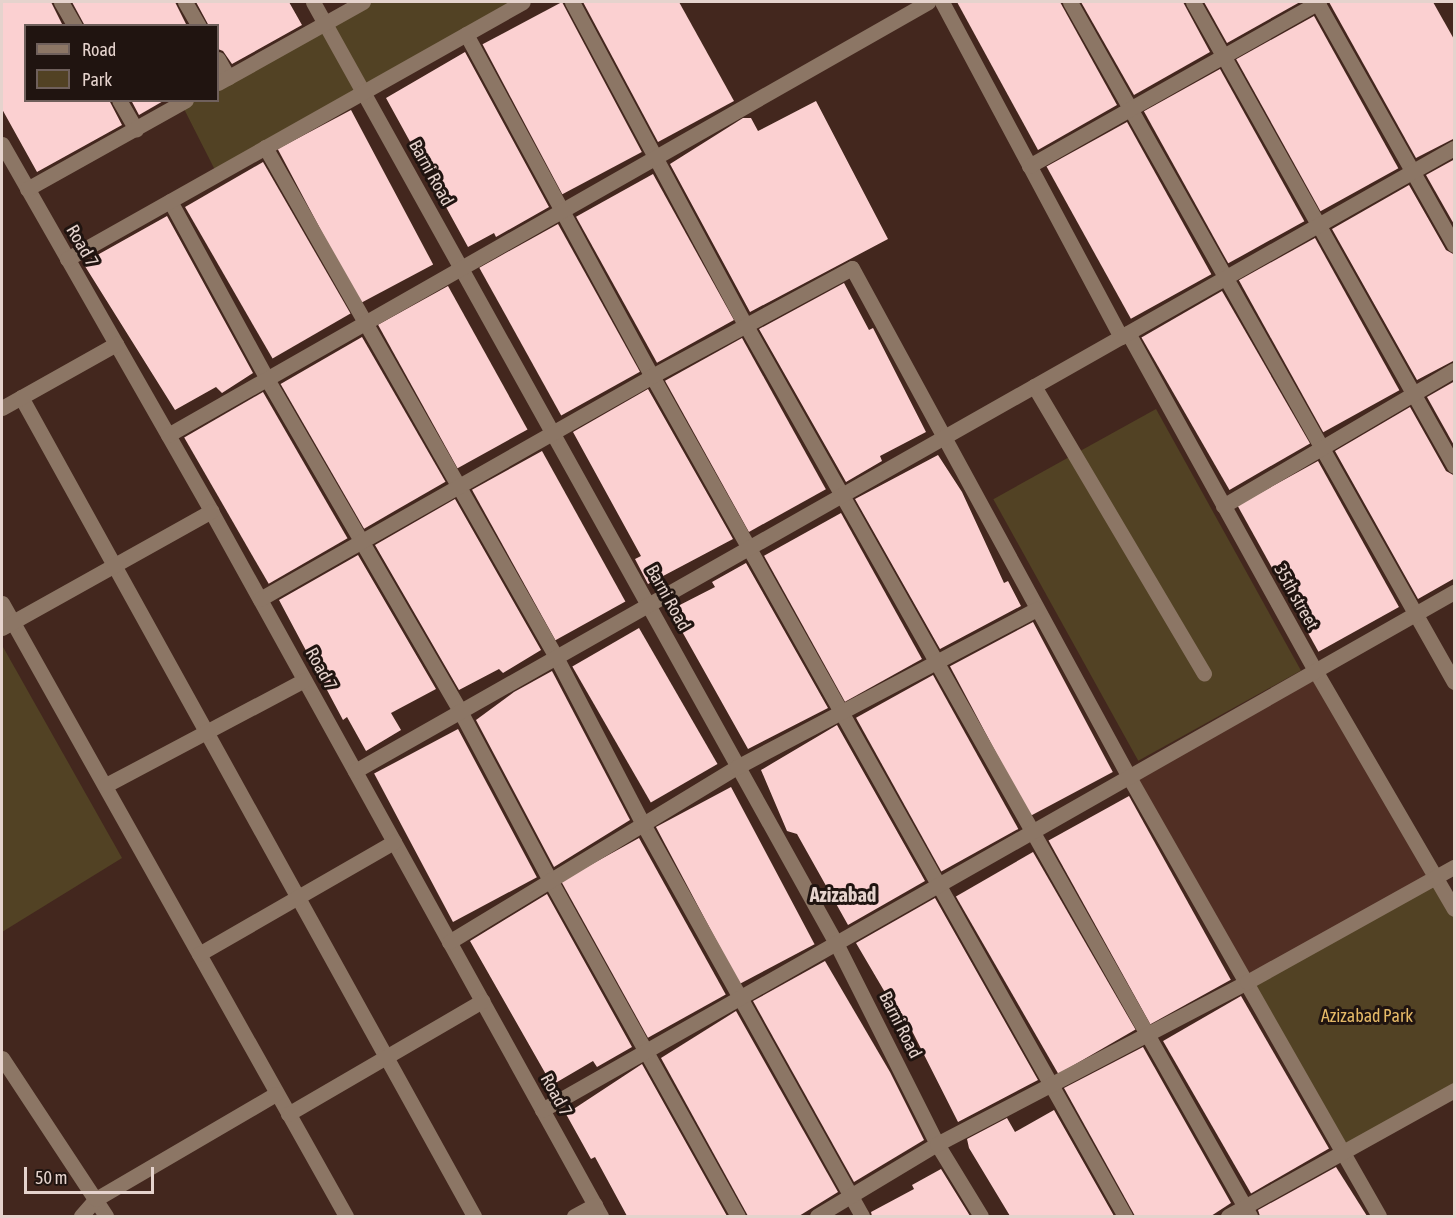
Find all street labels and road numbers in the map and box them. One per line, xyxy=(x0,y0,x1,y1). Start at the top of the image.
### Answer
street label: Barni Road xyxy=(404,136,458,210)
street label: Road 7 xyxy=(61,221,103,271)
street label: 35th street xyxy=(1269,560,1323,634)
street label: Barni Road xyxy=(641,561,695,635)
street label: Road 7 xyxy=(301,644,341,694)
street label: Barni Road xyxy=(874,988,926,1062)
street label: Road 7 xyxy=(536,1070,576,1120)

